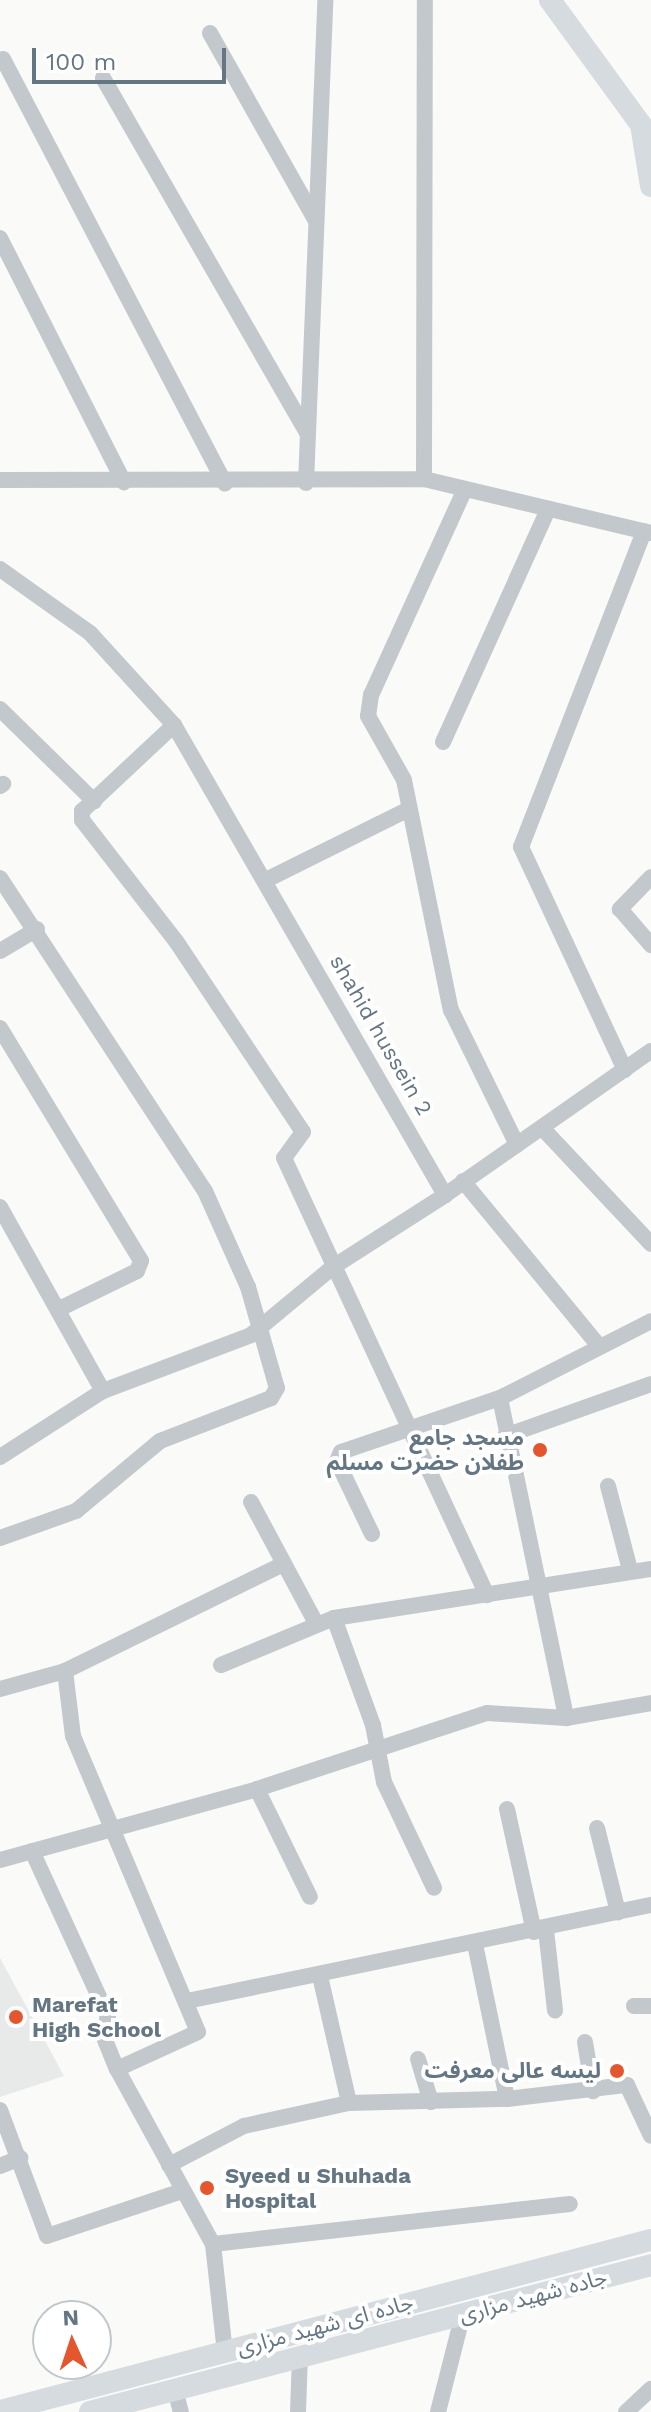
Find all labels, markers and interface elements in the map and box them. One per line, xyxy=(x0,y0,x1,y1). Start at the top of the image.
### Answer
scale bar xyxy=(36,32,230,82)
text: 100 m xyxy=(46,48,116,76)
street label: shahid hussein 2 xyxy=(324,950,438,1120)
place label: مسجد جامع طفلان حضرت مسلم xyxy=(327,1424,524,1476)
marker: مسجد جامع طفلان حضرت مسلم xyxy=(531,1441,549,1459)
place label: Marefat High School xyxy=(32,1991,161,2042)
marker: Marefat High School xyxy=(7,2008,25,2026)
place label: لیسه عالی معرفت xyxy=(424,2058,601,2084)
marker: لیسه عالی معرفت xyxy=(608,2062,626,2080)
place label: Syeed u Shuhada Hospital xyxy=(225,2162,411,2214)
marker: Syeed u Shuhada Hospital xyxy=(196,2177,218,2199)
street label: جاده شهید مزاری xyxy=(456,2264,610,2328)
street label: جاده ای شهید مزاری xyxy=(234,2289,416,2361)
north arrow xyxy=(32,2300,112,2380)
text: N xyxy=(62,2305,80,2330)

